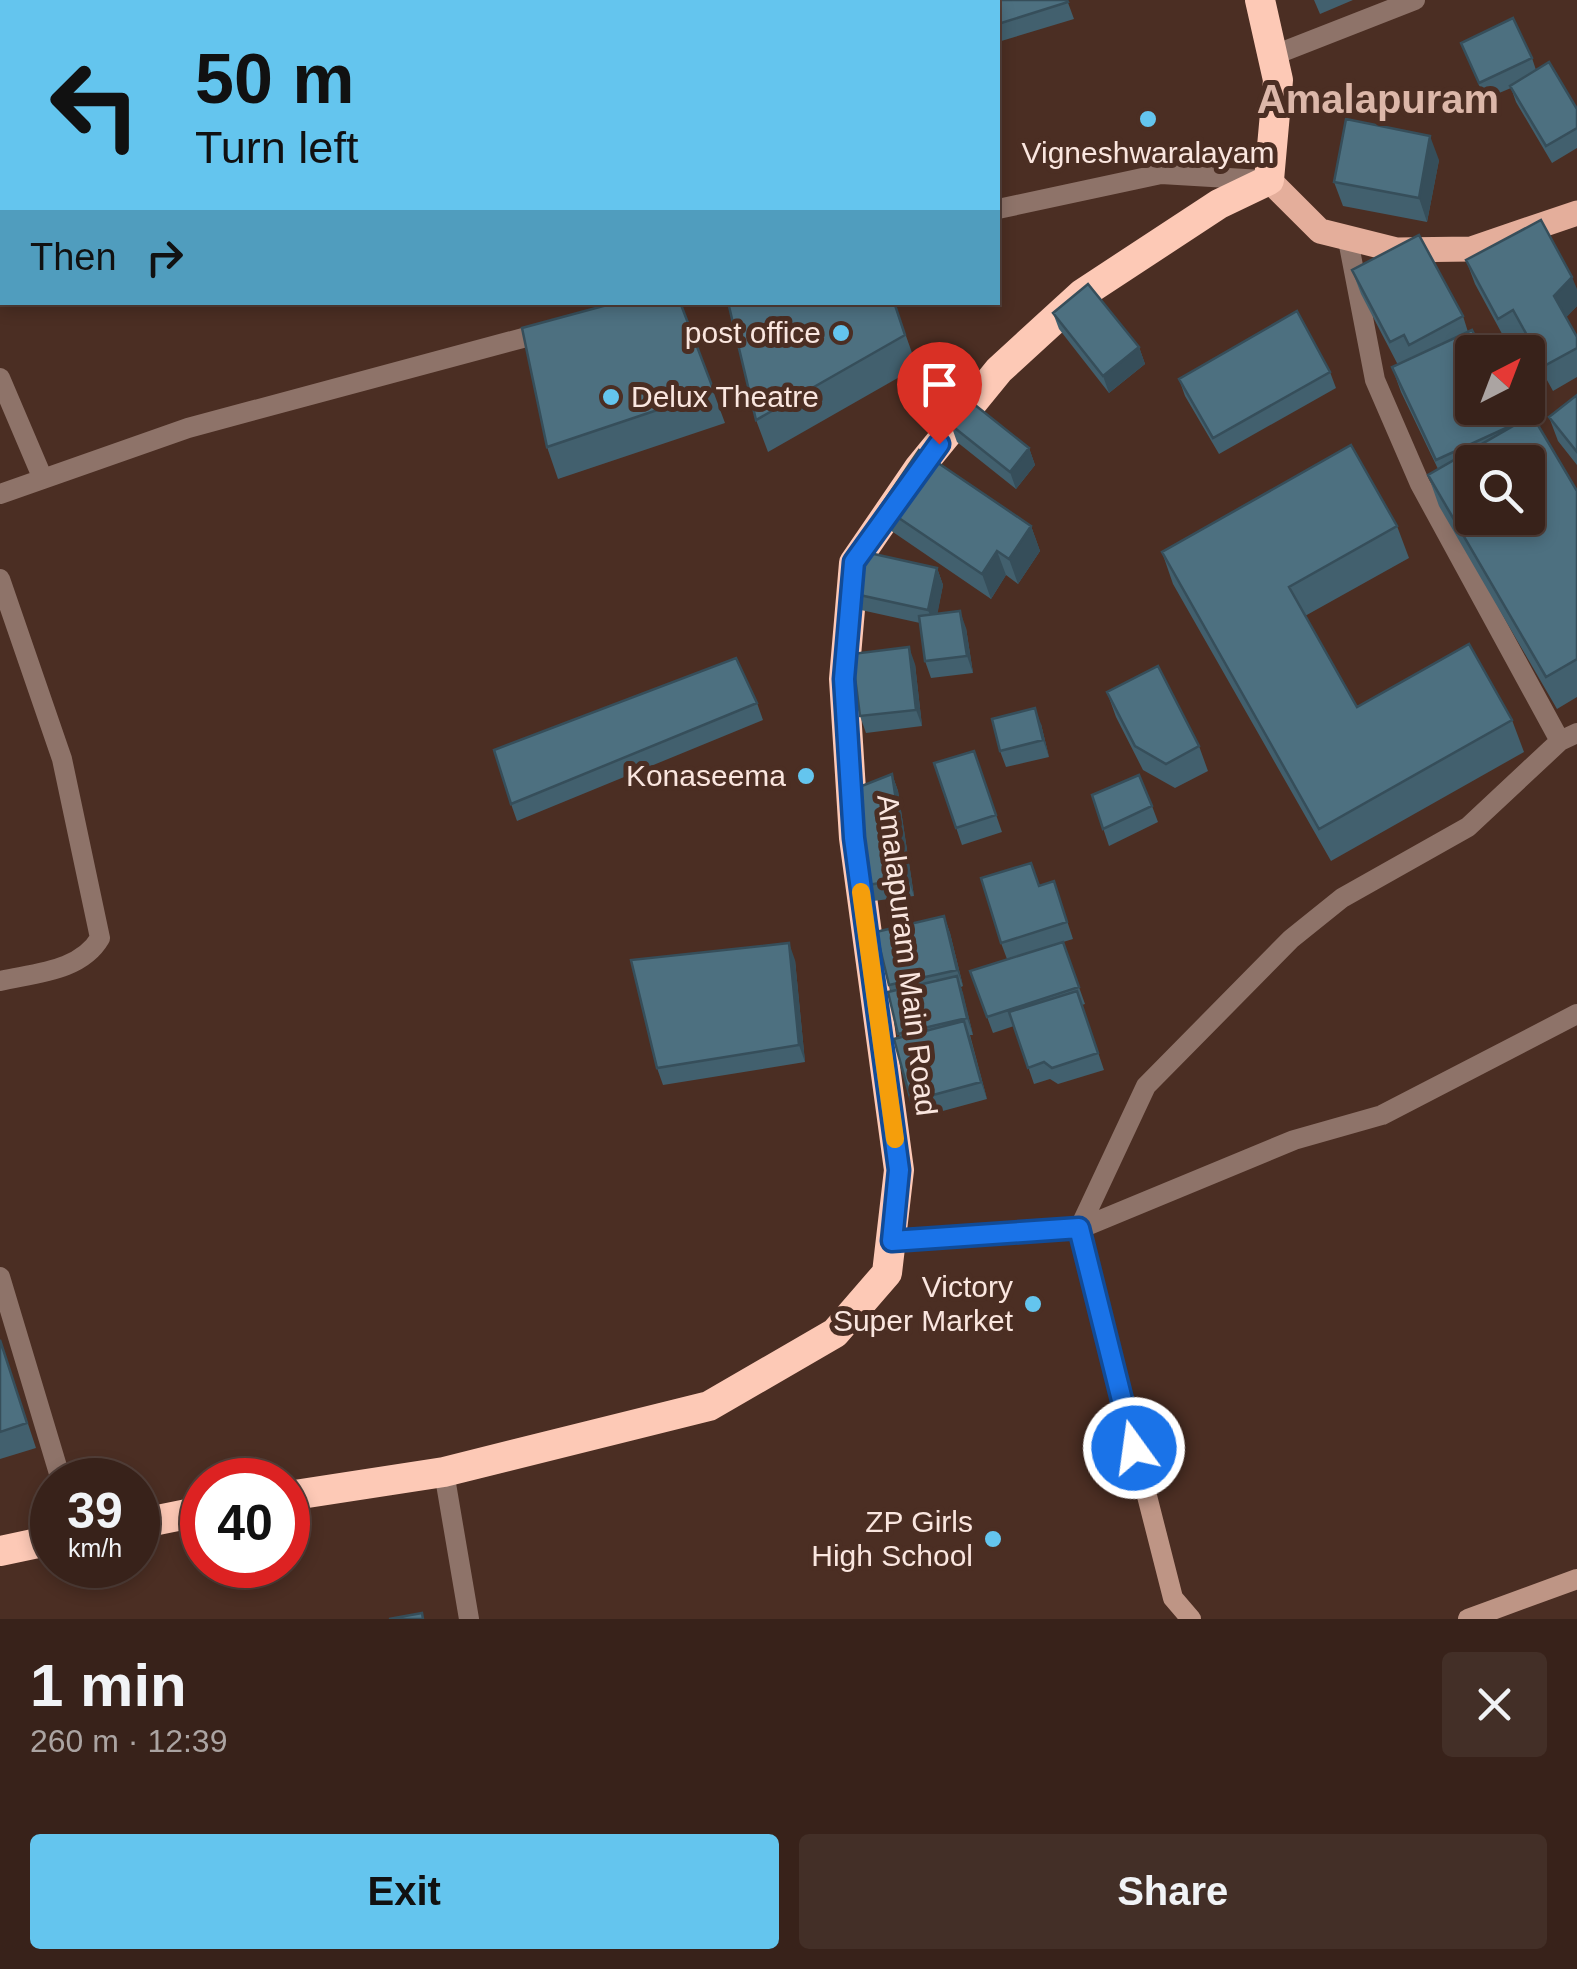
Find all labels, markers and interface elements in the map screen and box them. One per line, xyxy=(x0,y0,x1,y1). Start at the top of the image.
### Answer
icon: left xyxy=(30,40,160,170)
text: 50 m xyxy=(195,40,355,118)
district label: Amalapuram xyxy=(1257,77,1499,121)
marker: Vigneshwaralayam xyxy=(1137,108,1159,130)
text: Turn left xyxy=(195,122,358,173)
place label: Vigneshwaralayam xyxy=(1022,136,1274,169)
icon: right xyxy=(137,230,192,285)
text: Then xyxy=(30,236,117,278)
place label: post office xyxy=(685,316,821,349)
marker: post office xyxy=(830,322,852,344)
north arrow xyxy=(1455,335,1545,425)
map controls xyxy=(1455,335,1545,535)
pin xyxy=(897,342,982,445)
icon: arrive xyxy=(912,357,967,412)
place label: Delux Theatre xyxy=(631,380,819,413)
marker: Delux Theatre xyxy=(600,386,622,408)
button: search xyxy=(1455,445,1545,535)
place label: Konaseema xyxy=(626,759,786,792)
marker: Konaseema xyxy=(795,765,817,787)
street label: Amalapuram Main Road xyxy=(871,792,944,1117)
place label: Victory Super Market xyxy=(833,1270,1014,1337)
marker: Victory Super Market xyxy=(1022,1293,1044,1315)
position arrow xyxy=(1082,1396,1186,1500)
speed limit sign: 40 xyxy=(180,1458,310,1588)
text: 39 xyxy=(67,1483,123,1539)
place label: ZP Girls High School xyxy=(811,1505,973,1572)
marker: ZP Girls High School xyxy=(982,1528,1004,1550)
text: km/h xyxy=(68,1534,122,1562)
text: 1 min xyxy=(30,1652,187,1719)
button: close xyxy=(1442,1652,1547,1757)
text: 260 m · 12:39 xyxy=(30,1723,227,1759)
button: Exit xyxy=(30,1834,779,1949)
button: Share xyxy=(799,1834,1547,1949)

